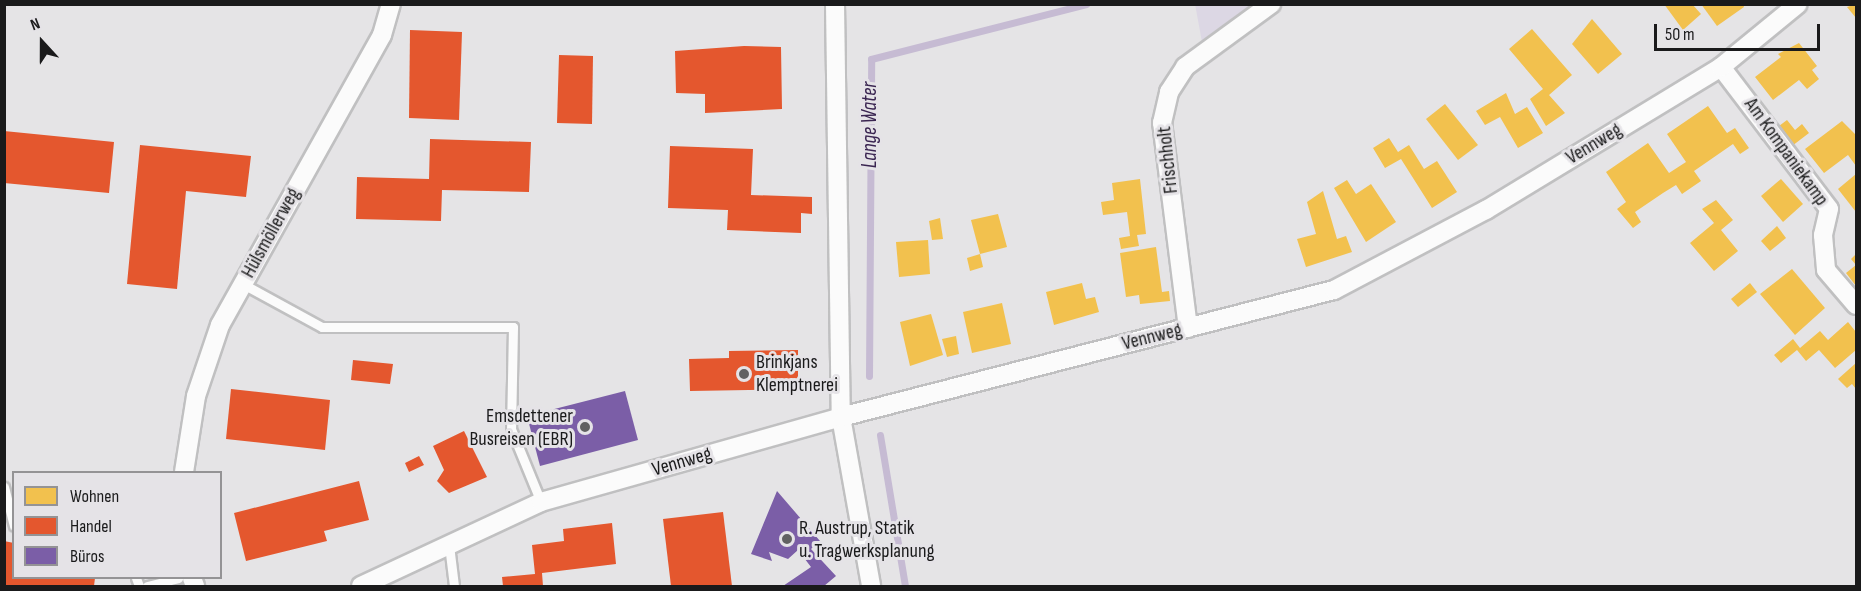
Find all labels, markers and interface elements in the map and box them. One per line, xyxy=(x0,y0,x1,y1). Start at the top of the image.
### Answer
north arrow xyxy=(12,12,72,72)
scale bar xyxy=(1657,12,1824,50)
text: N xyxy=(28,14,43,35)
text: 50 m xyxy=(1665,24,1695,45)
water label: Lange Water xyxy=(857,82,883,168)
street label: Am Kompaniekamp xyxy=(1739,93,1833,211)
street label: Vennweg xyxy=(1562,118,1626,170)
street label: Frischholt xyxy=(1153,125,1183,195)
street label: Hülsmöllerweg xyxy=(236,184,306,282)
street label: Vennweg xyxy=(1120,318,1184,356)
place label: Brinkjans Klemptnerei xyxy=(756,350,838,397)
marker: Brinkjans Klemptnerei xyxy=(737,367,751,381)
place label: Emsdettener Busreisen (EBR) xyxy=(469,404,573,451)
marker: Emsdettener Busreisen (EBR) xyxy=(578,420,592,434)
street label: Vennweg xyxy=(650,442,714,482)
legend xyxy=(12,471,222,579)
text: Wohnen xyxy=(70,486,119,507)
text: Handel xyxy=(70,516,112,537)
place label: R. Austrup, Statik u. Tragwerksplanung xyxy=(799,516,935,563)
marker: R. Austrup, Statik u. Tragwerksplanung xyxy=(780,532,794,546)
text: Büros xyxy=(70,546,104,567)

